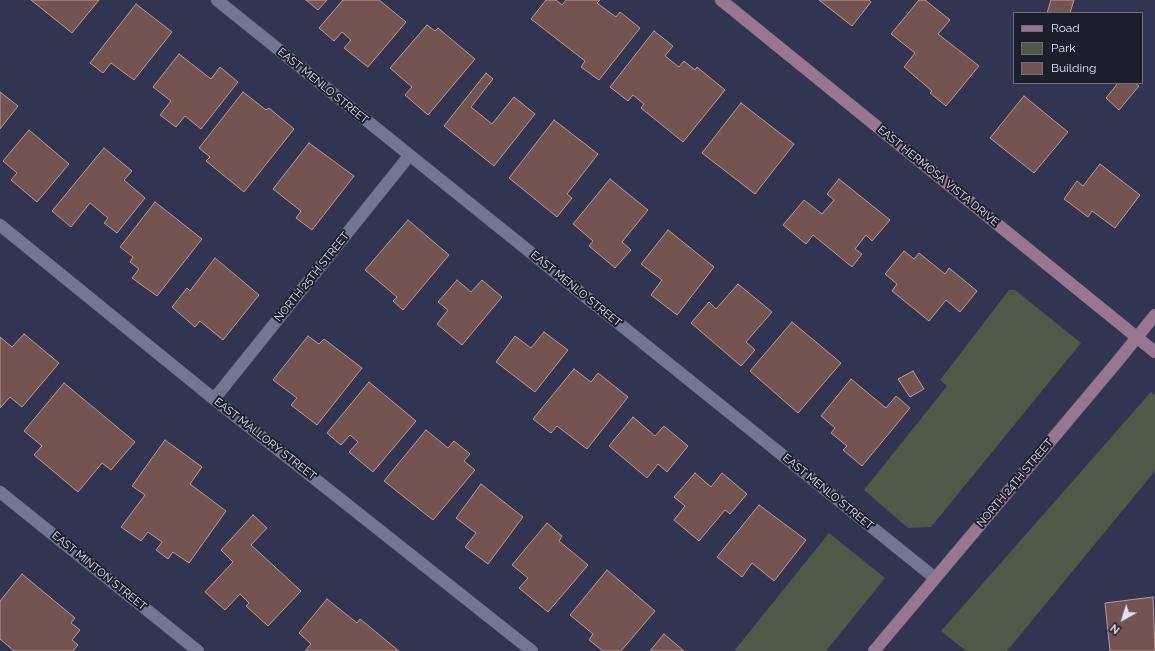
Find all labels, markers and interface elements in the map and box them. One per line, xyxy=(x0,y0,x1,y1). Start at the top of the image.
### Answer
legend xyxy=(1013,12,1143,84)
text: Road xyxy=(1051,21,1080,35)
text: Park xyxy=(1051,41,1076,55)
street label: EAST MENLO STREET xyxy=(275,45,371,127)
text: Building xyxy=(1051,61,1097,75)
street label: EAST HERMOSA VISTA DRIVE xyxy=(875,123,1001,229)
street label: NORTH 25TH STREET xyxy=(272,230,352,324)
street label: EAST MENLO STREET xyxy=(528,248,624,330)
street label: EAST MALLORY STREET xyxy=(211,395,319,483)
street label: NORTH 24TH STREET xyxy=(974,436,1056,530)
street label: EAST MENLO STREET xyxy=(780,451,876,533)
street label: EAST MINTON STREET xyxy=(49,529,149,613)
north arrow xyxy=(1103,599,1143,639)
text: N xyxy=(1108,621,1122,636)

